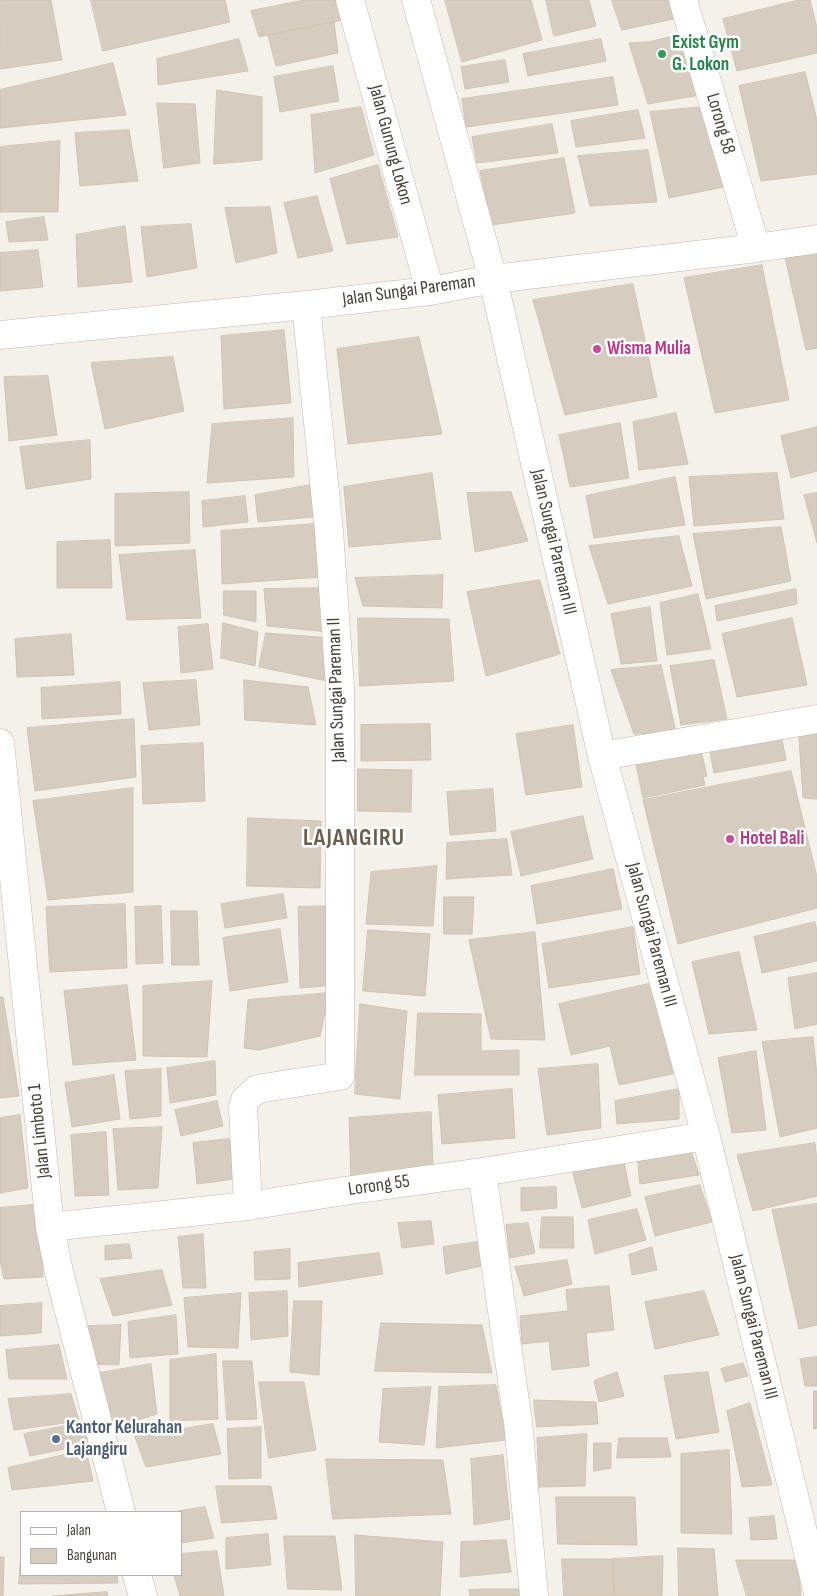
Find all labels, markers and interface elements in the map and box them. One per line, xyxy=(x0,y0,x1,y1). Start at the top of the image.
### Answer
place label: Exist Gym G. Lokon xyxy=(672,32,739,76)
marker: Exist Gym G. Lokon xyxy=(656,48,668,60)
street label: Jalan Gunung Lokon xyxy=(363,83,417,207)
street label: Lorong 58 xyxy=(700,91,740,157)
street label: Jalan Sungai Pareman xyxy=(341,270,477,312)
place label: Wisma Mulia xyxy=(607,338,691,360)
marker: Wisma Mulia xyxy=(591,343,603,355)
street label: Jalan Sungai Pareman III xyxy=(525,467,581,617)
street label: Jalan Sungai Pareman II xyxy=(323,617,351,763)
district label: LAJANGIRU xyxy=(302,825,406,853)
place label: Hotel Bali xyxy=(740,828,804,850)
marker: Hotel Bali xyxy=(724,833,736,845)
street label: Jalan Sungai Pareman III xyxy=(621,860,681,1010)
street label: Jalan Limboto 1 xyxy=(24,1083,56,1179)
street label: Lorong 55 xyxy=(347,1170,411,1202)
street label: Jalan Sungai Pareman III xyxy=(724,1252,782,1402)
place label: Kantor Kelurahan Lajangiru xyxy=(66,1417,182,1461)
marker: Kantor Kelurahan Lajangiru xyxy=(50,1433,62,1445)
legend xyxy=(20,1511,182,1576)
text: Jalan xyxy=(67,1521,91,1540)
text: Bangunan xyxy=(67,1546,117,1565)

